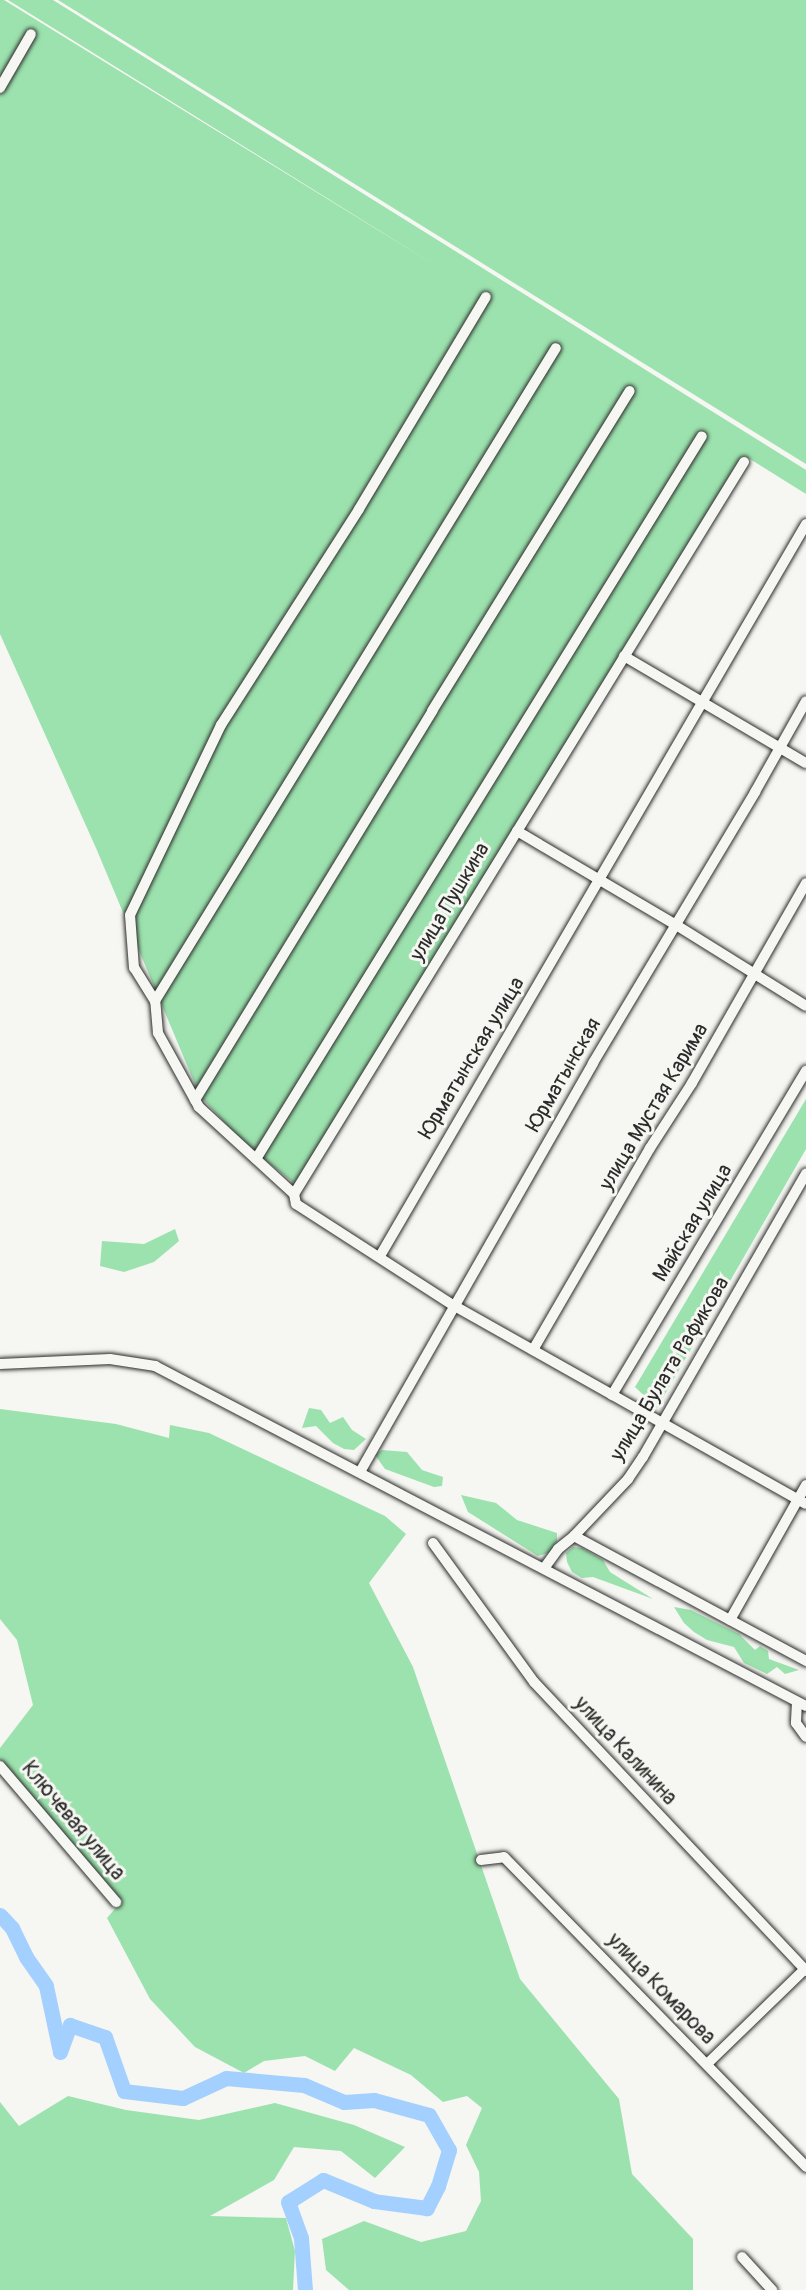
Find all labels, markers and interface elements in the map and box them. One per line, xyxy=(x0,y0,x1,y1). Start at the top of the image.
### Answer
street label: улица Пушкина xyxy=(405,838,495,966)
street label: Юрматынская улица xyxy=(414,973,530,1143)
street label: Юрматынская xyxy=(521,1014,607,1136)
street label: улица Мустая Карима xyxy=(594,1019,714,1195)
street label: Майская улица xyxy=(648,1160,738,1286)
street label: улица Булата Рафикова xyxy=(605,1272,735,1466)
street label: улица Калинина xyxy=(568,1692,682,1810)
street label: Ключевая улица xyxy=(16,1757,130,1885)
street label: улица Комарова xyxy=(602,1928,720,2050)

